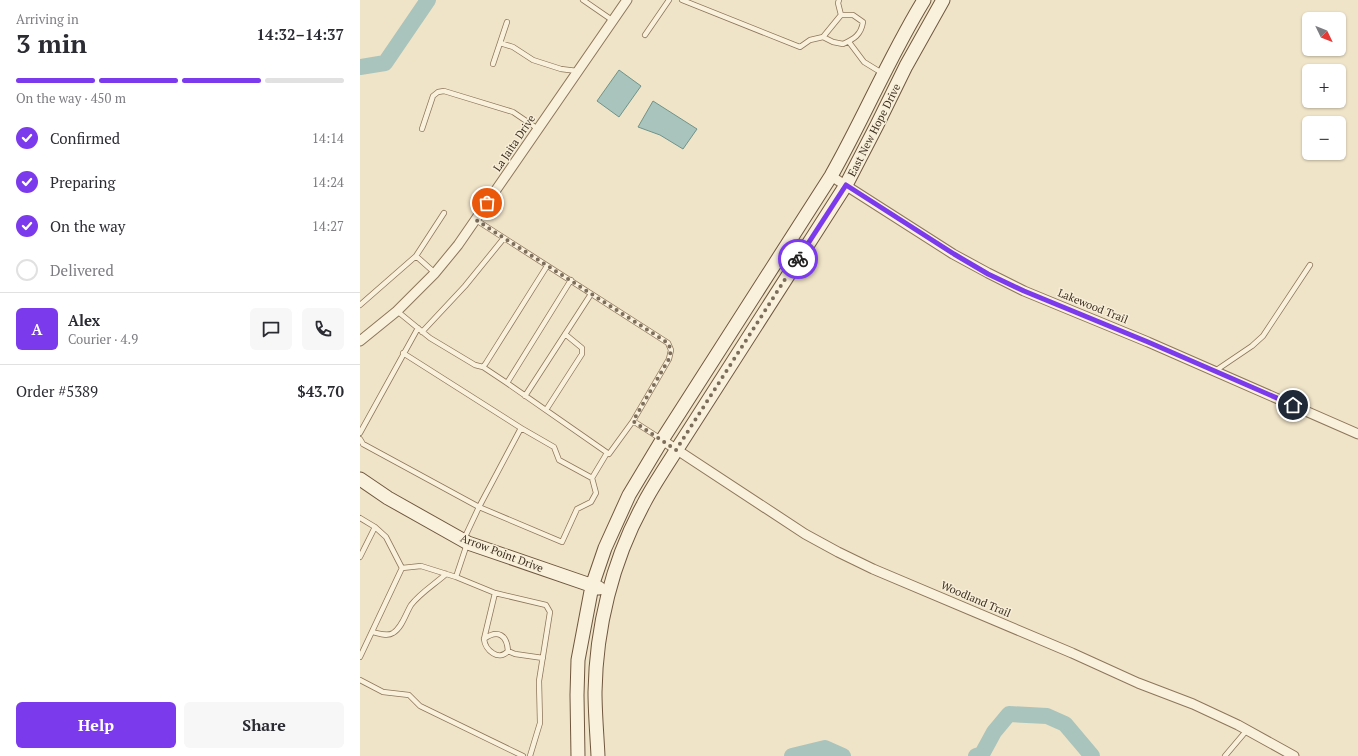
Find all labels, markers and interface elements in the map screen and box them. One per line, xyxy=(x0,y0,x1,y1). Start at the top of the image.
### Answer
text: Arriving in xyxy=(16,10,79,28)
north arrow xyxy=(1302,12,1346,56)
map controls xyxy=(1302,12,1346,160)
text: 14:32–14:37 xyxy=(257,24,344,44)
text: 3 min xyxy=(16,26,87,60)
button: + xyxy=(1302,64,1346,108)
street label: East New Hope Drive xyxy=(844,81,904,179)
text: On the way · 450 m xyxy=(16,89,126,107)
street label: La Jaita Drive xyxy=(490,112,538,174)
button: − xyxy=(1302,116,1346,160)
icon: check xyxy=(16,127,38,149)
text: Confirmed xyxy=(50,128,120,148)
text: 14:14 xyxy=(312,129,344,147)
icon: check xyxy=(16,171,38,193)
text: Preparing xyxy=(50,172,115,192)
text: 14:24 xyxy=(312,173,344,191)
pin xyxy=(470,186,504,220)
icon: bag xyxy=(476,192,498,214)
icon: check xyxy=(16,215,38,237)
text: On the way xyxy=(50,216,125,236)
text: 14:27 xyxy=(312,217,344,235)
courier xyxy=(778,239,818,279)
icon: bike xyxy=(787,248,809,270)
text: Delivered xyxy=(50,260,114,280)
street label: Lakewood Trail xyxy=(1056,286,1130,326)
button: chat xyxy=(250,308,292,350)
button: phone xyxy=(302,308,344,350)
text: Alex xyxy=(68,310,100,330)
text: A xyxy=(32,319,42,339)
text: Courier · 4.9 xyxy=(68,330,138,348)
text: Order #5389 xyxy=(16,381,98,401)
text: $43.70 xyxy=(297,381,344,401)
pin xyxy=(1276,388,1310,422)
icon: home xyxy=(1282,394,1304,416)
street label: Arrow Point Drive xyxy=(459,531,546,575)
street label: Woodland Trail xyxy=(939,578,1013,620)
button: Help xyxy=(16,702,176,748)
button: Share xyxy=(184,702,344,748)

